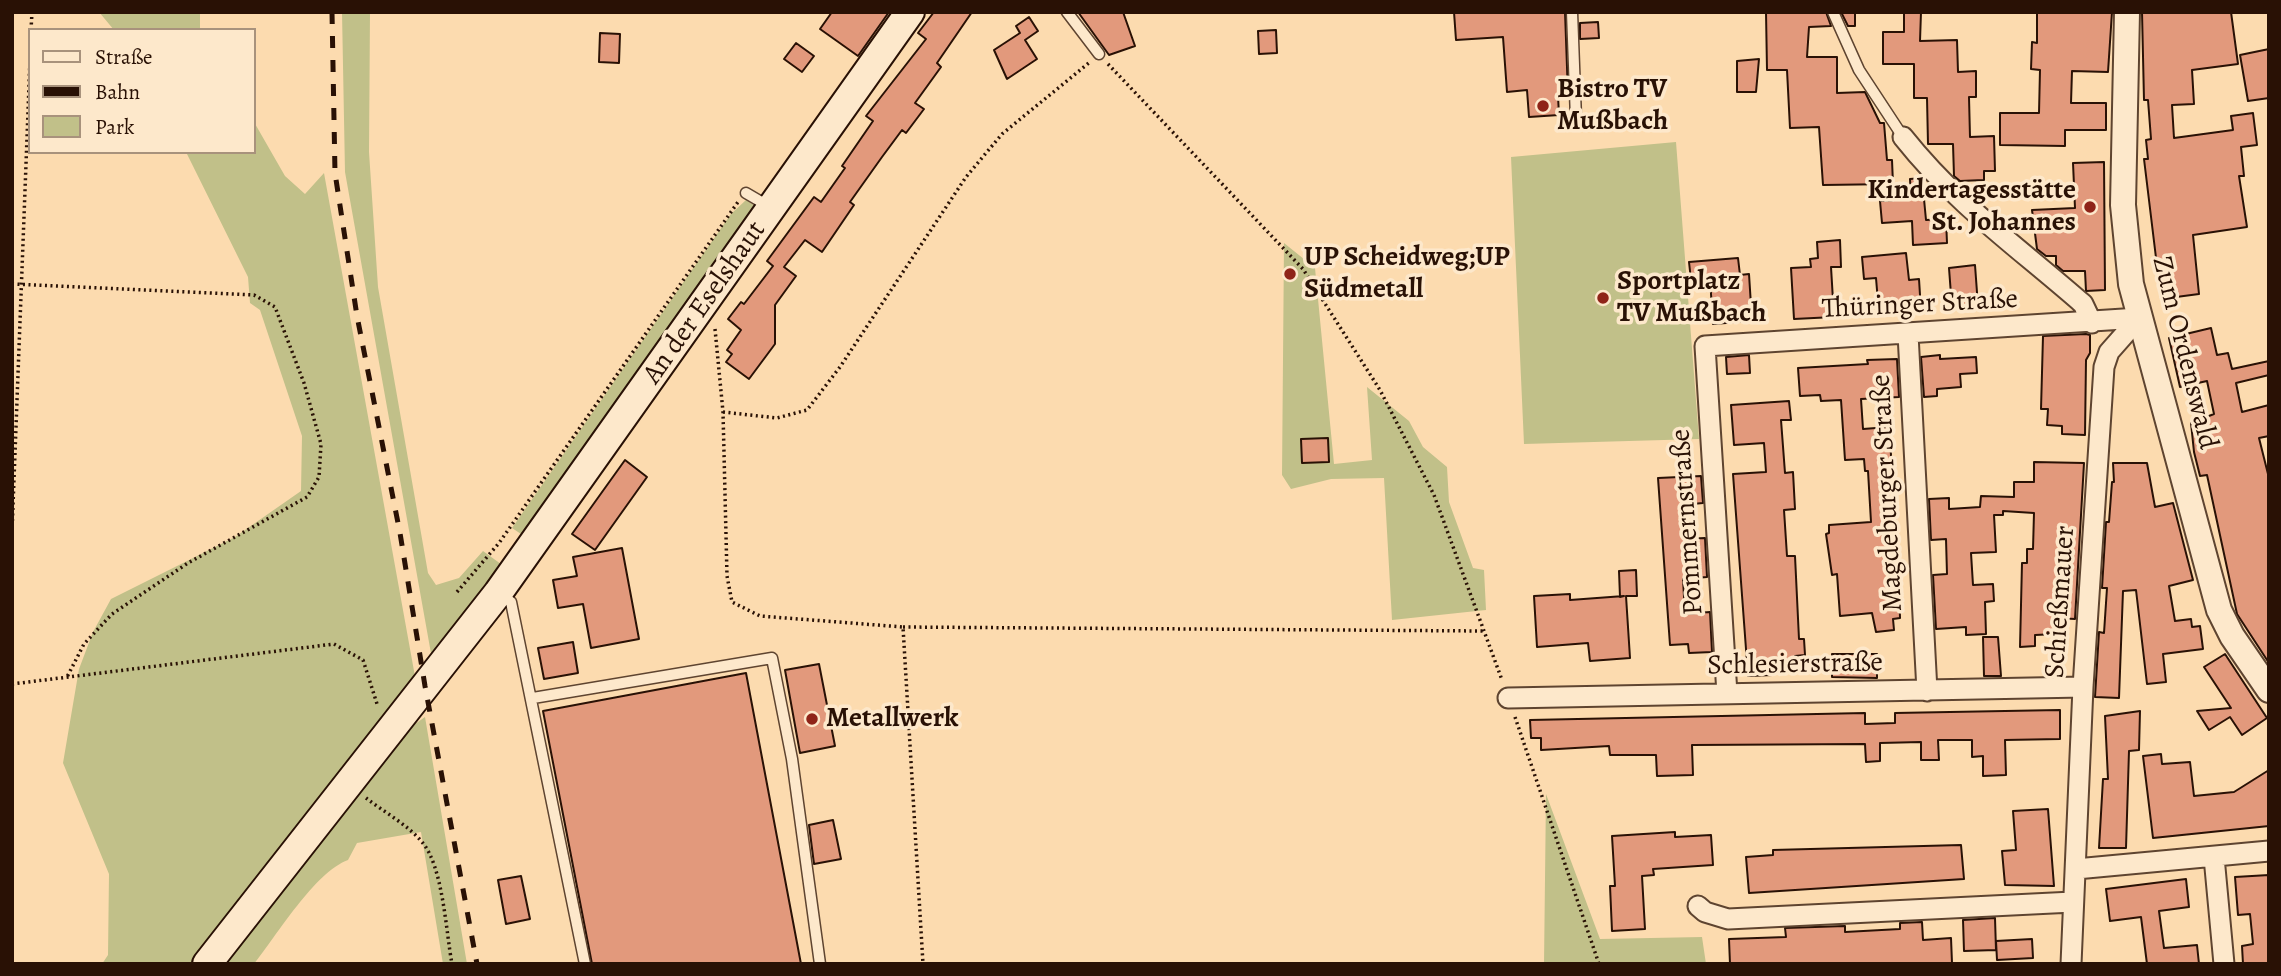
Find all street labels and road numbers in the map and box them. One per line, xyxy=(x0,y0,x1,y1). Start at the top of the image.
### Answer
street label: An der Eselshaut xyxy=(636,215,774,391)
street label: Zum Ordenswald xyxy=(2144,253,2224,453)
street label: Thüringer Straße xyxy=(1821,283,2019,327)
street label: Magdeburger Straße xyxy=(1865,373,1911,613)
street label: Pommernstraße xyxy=(1665,428,1711,616)
street label: Schießmauer xyxy=(2039,525,2083,679)
street label: Schlesierstraße xyxy=(1707,647,1883,683)

